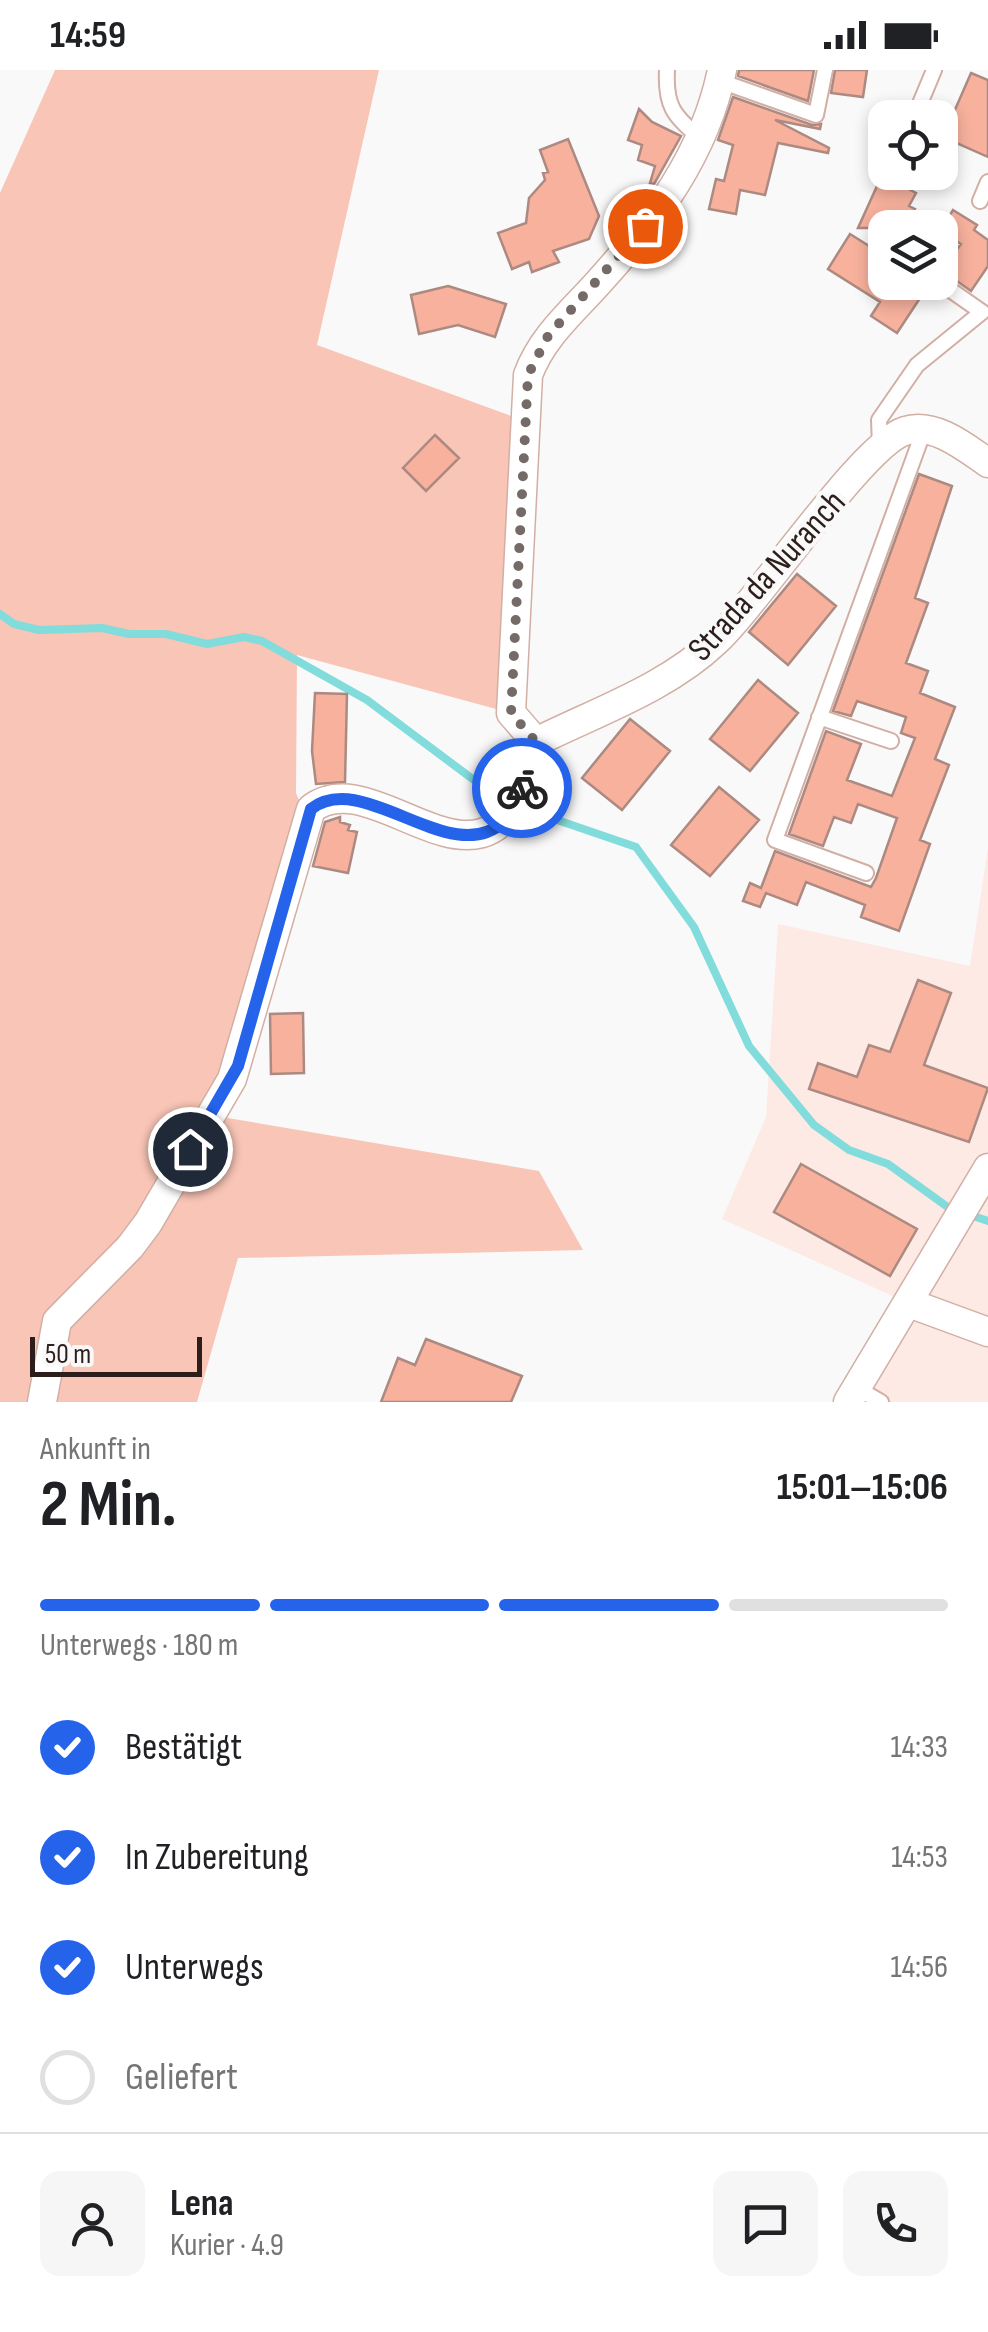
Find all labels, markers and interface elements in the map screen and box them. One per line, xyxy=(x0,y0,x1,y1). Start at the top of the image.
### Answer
text: 14:59 xyxy=(50,13,126,58)
map controls xyxy=(868,100,958,300)
button: locate xyxy=(868,100,958,190)
pin xyxy=(603,184,688,269)
icon: bag xyxy=(618,199,673,254)
button: layers xyxy=(868,210,958,300)
street label: Strada da Nuranch xyxy=(679,482,855,670)
courier xyxy=(472,738,572,838)
icon: bike xyxy=(495,761,550,816)
pin xyxy=(148,1107,233,1192)
icon: home xyxy=(163,1122,218,1177)
scale bar xyxy=(30,1332,202,1376)
text: 50 m xyxy=(45,1338,91,1371)
text: Ankunft in xyxy=(40,1430,151,1469)
text: 15:01–15:06 xyxy=(777,1465,948,1510)
text: 2 Min. xyxy=(40,1467,177,1545)
text: Unterwegs · 180 m xyxy=(40,1626,238,1665)
icon: check xyxy=(40,1720,95,1775)
text: Bestätigt xyxy=(125,1725,242,1770)
text: 14:33 xyxy=(891,1728,948,1767)
icon: check xyxy=(40,1830,95,1885)
text: In Zubereitung xyxy=(125,1835,309,1880)
text: 14:53 xyxy=(891,1838,948,1877)
icon: check xyxy=(40,1940,95,1995)
text: Unterwegs xyxy=(125,1945,264,1990)
text: 14:56 xyxy=(891,1948,948,1987)
text: Geliefert xyxy=(125,2055,238,2100)
button: person xyxy=(40,2171,145,2276)
button: chat xyxy=(713,2171,818,2276)
button: phone xyxy=(843,2171,948,2276)
text: Lena xyxy=(170,2181,233,2226)
text: Kurier · 4.9 xyxy=(170,2226,284,2265)

